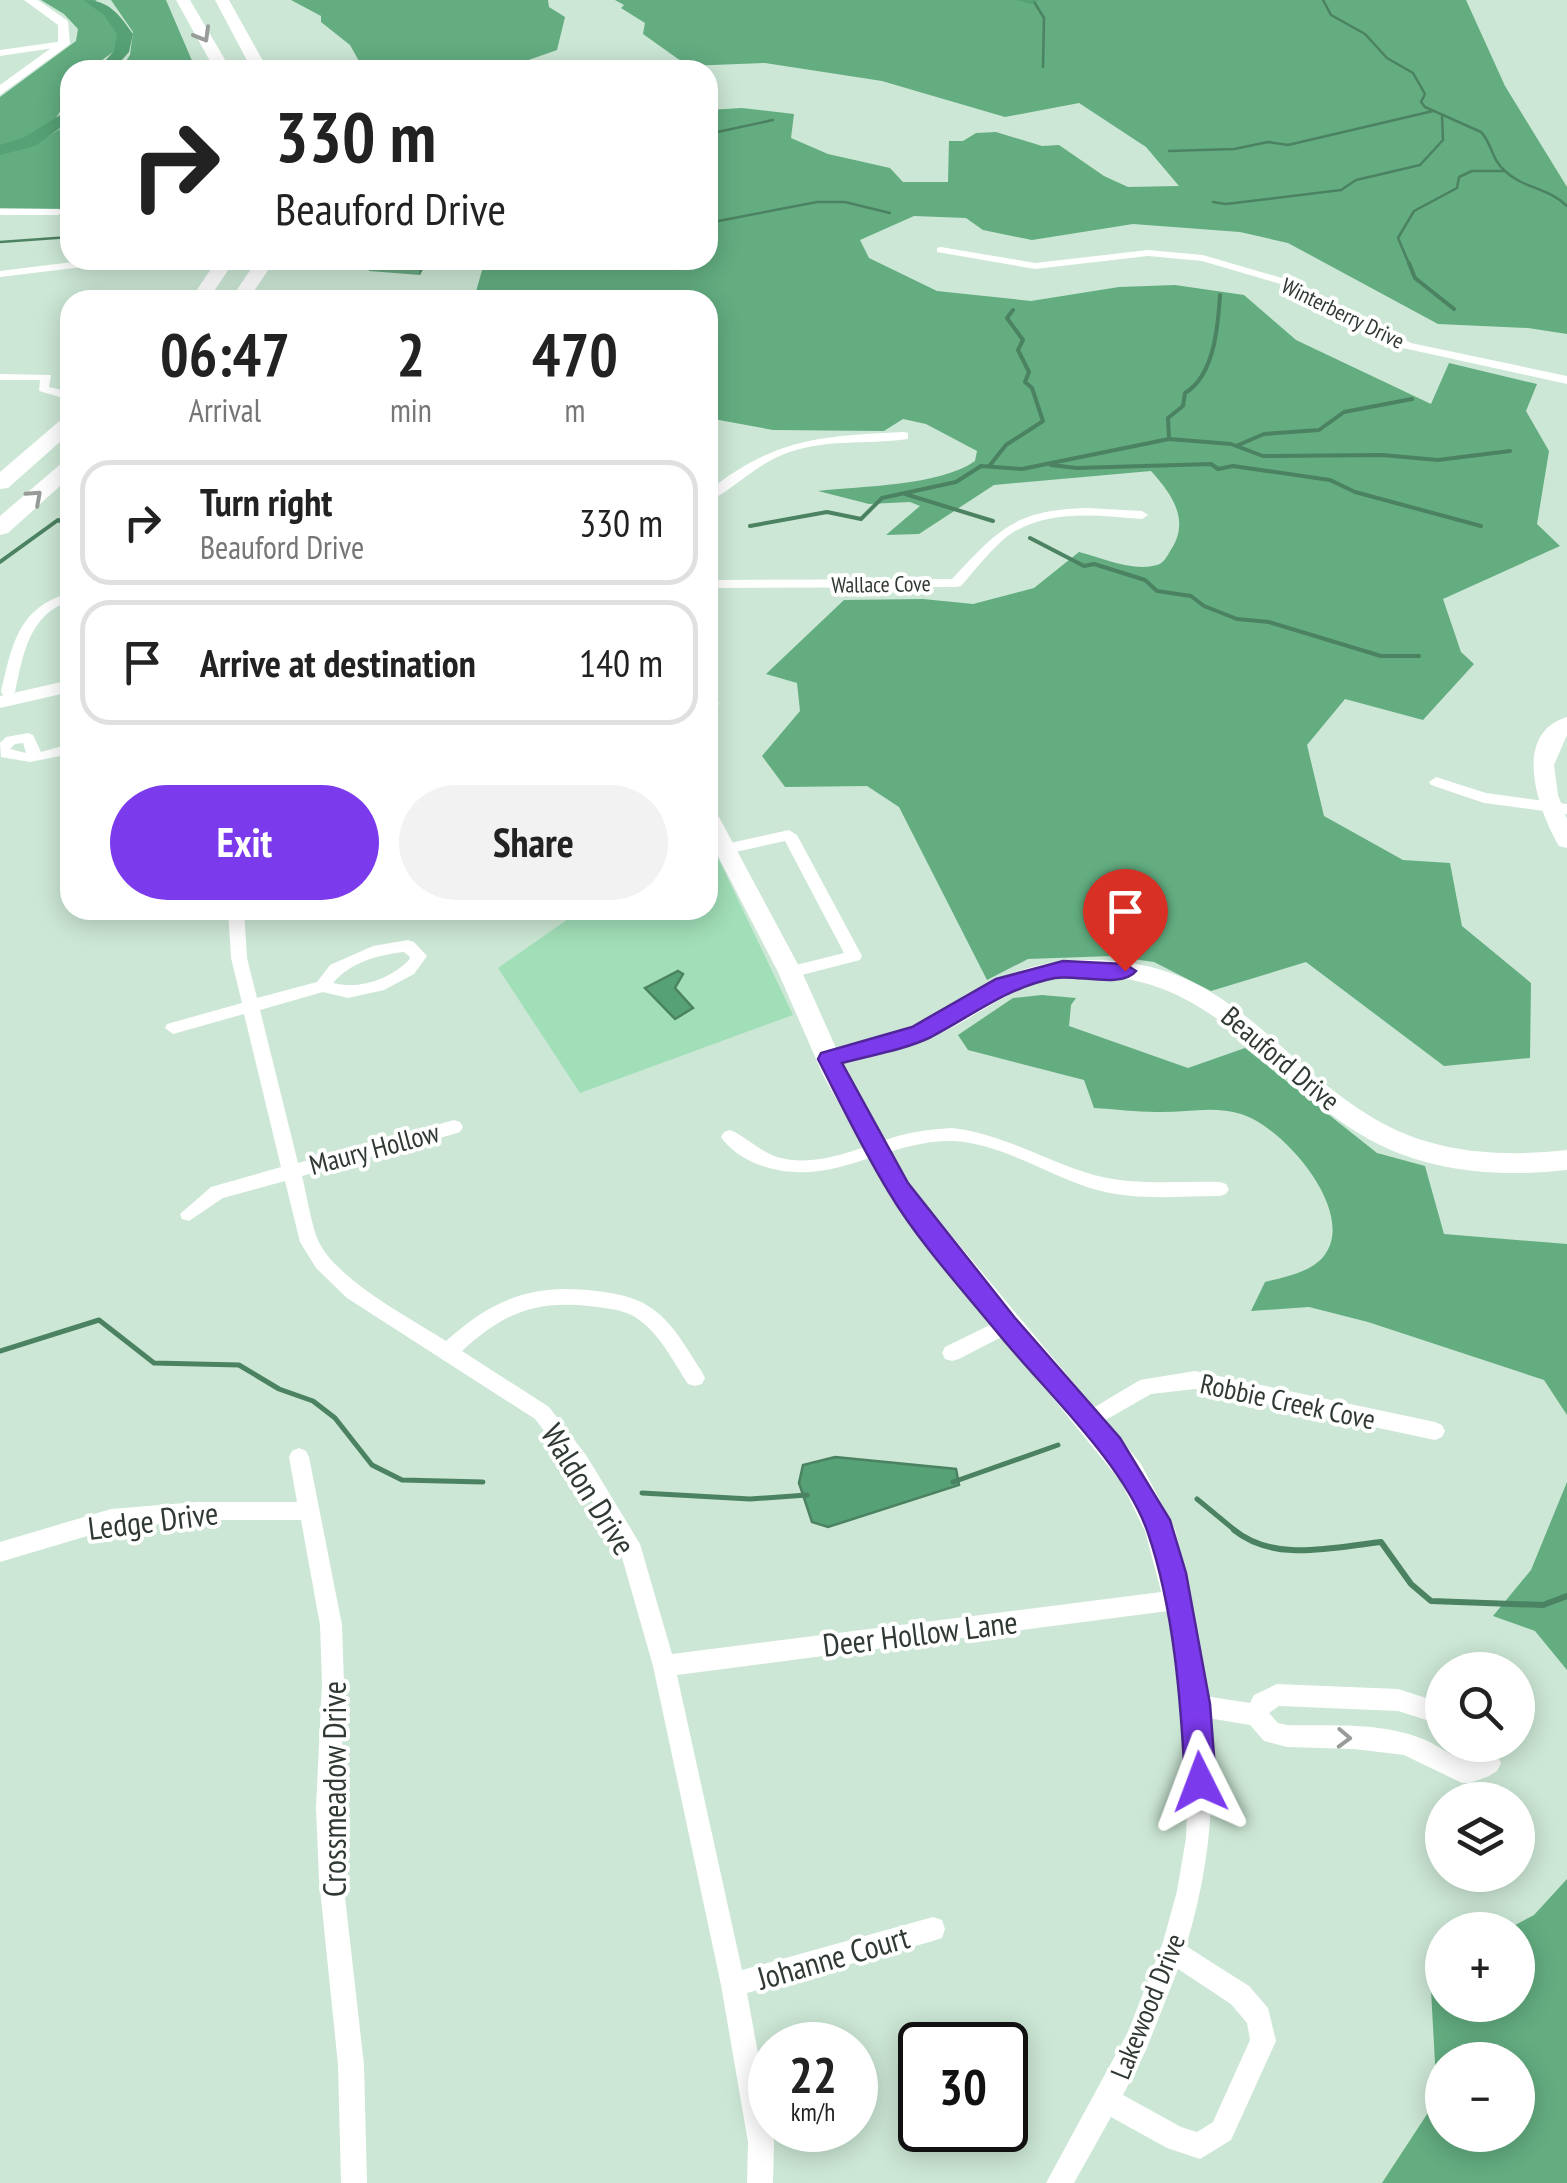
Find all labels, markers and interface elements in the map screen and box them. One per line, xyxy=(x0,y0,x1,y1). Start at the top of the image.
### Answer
one-way arrow xyxy=(191,24,210,42)
text: 330 m xyxy=(275,91,436,181)
icon: right xyxy=(110,100,240,230)
text: Beauford Drive xyxy=(275,179,506,237)
street label: Winterberry Drive xyxy=(1277,271,1409,355)
text: 06:47 xyxy=(160,315,290,393)
text: 2 xyxy=(397,315,425,393)
text: 470 xyxy=(532,315,618,393)
text: Arrival xyxy=(189,389,261,431)
text: min xyxy=(390,389,432,431)
text: m xyxy=(564,389,585,431)
text: Turn right xyxy=(200,477,332,526)
one-way arrow xyxy=(23,491,42,509)
icon: right xyxy=(115,495,170,550)
text: 330 m xyxy=(579,498,663,547)
text: Beauford Drive xyxy=(200,526,364,568)
street label: Wallace Cove xyxy=(831,569,931,599)
icon: arrive xyxy=(115,635,170,690)
text: Arrive at destination xyxy=(200,638,476,687)
text: 140 m xyxy=(579,638,663,687)
button: Exit xyxy=(110,785,379,900)
button: Share xyxy=(399,785,668,900)
pin xyxy=(1083,869,1168,972)
icon: arrive xyxy=(1098,884,1153,939)
street label: Beauford Drive xyxy=(1214,998,1348,1118)
street label: Maury Hollow xyxy=(305,1113,443,1183)
street label: Robbie Creek Cove xyxy=(1197,1364,1379,1438)
street label: Waldon Drive xyxy=(532,1415,646,1563)
street label: Ledge Drive xyxy=(85,1491,221,1549)
street label: Deer Hollow Lane xyxy=(820,1600,1020,1666)
map controls xyxy=(1425,1652,1535,2152)
button: search xyxy=(1425,1652,1535,1762)
street label: Crossmeadow Drive xyxy=(313,1681,355,1897)
one-way arrow xyxy=(1337,1728,1353,1749)
position arrow xyxy=(1148,1730,1252,1834)
button: layers xyxy=(1425,1782,1535,1892)
button: + xyxy=(1425,1912,1535,2022)
street label: Johanne Court xyxy=(751,1915,914,1999)
street label: Lakewood Drive xyxy=(1101,1928,1193,2084)
speed limit sign: 30 xyxy=(898,2022,1028,2152)
text: 22 xyxy=(789,2042,837,2107)
button: − xyxy=(1425,2042,1535,2152)
text: km/h xyxy=(791,2096,835,2128)

